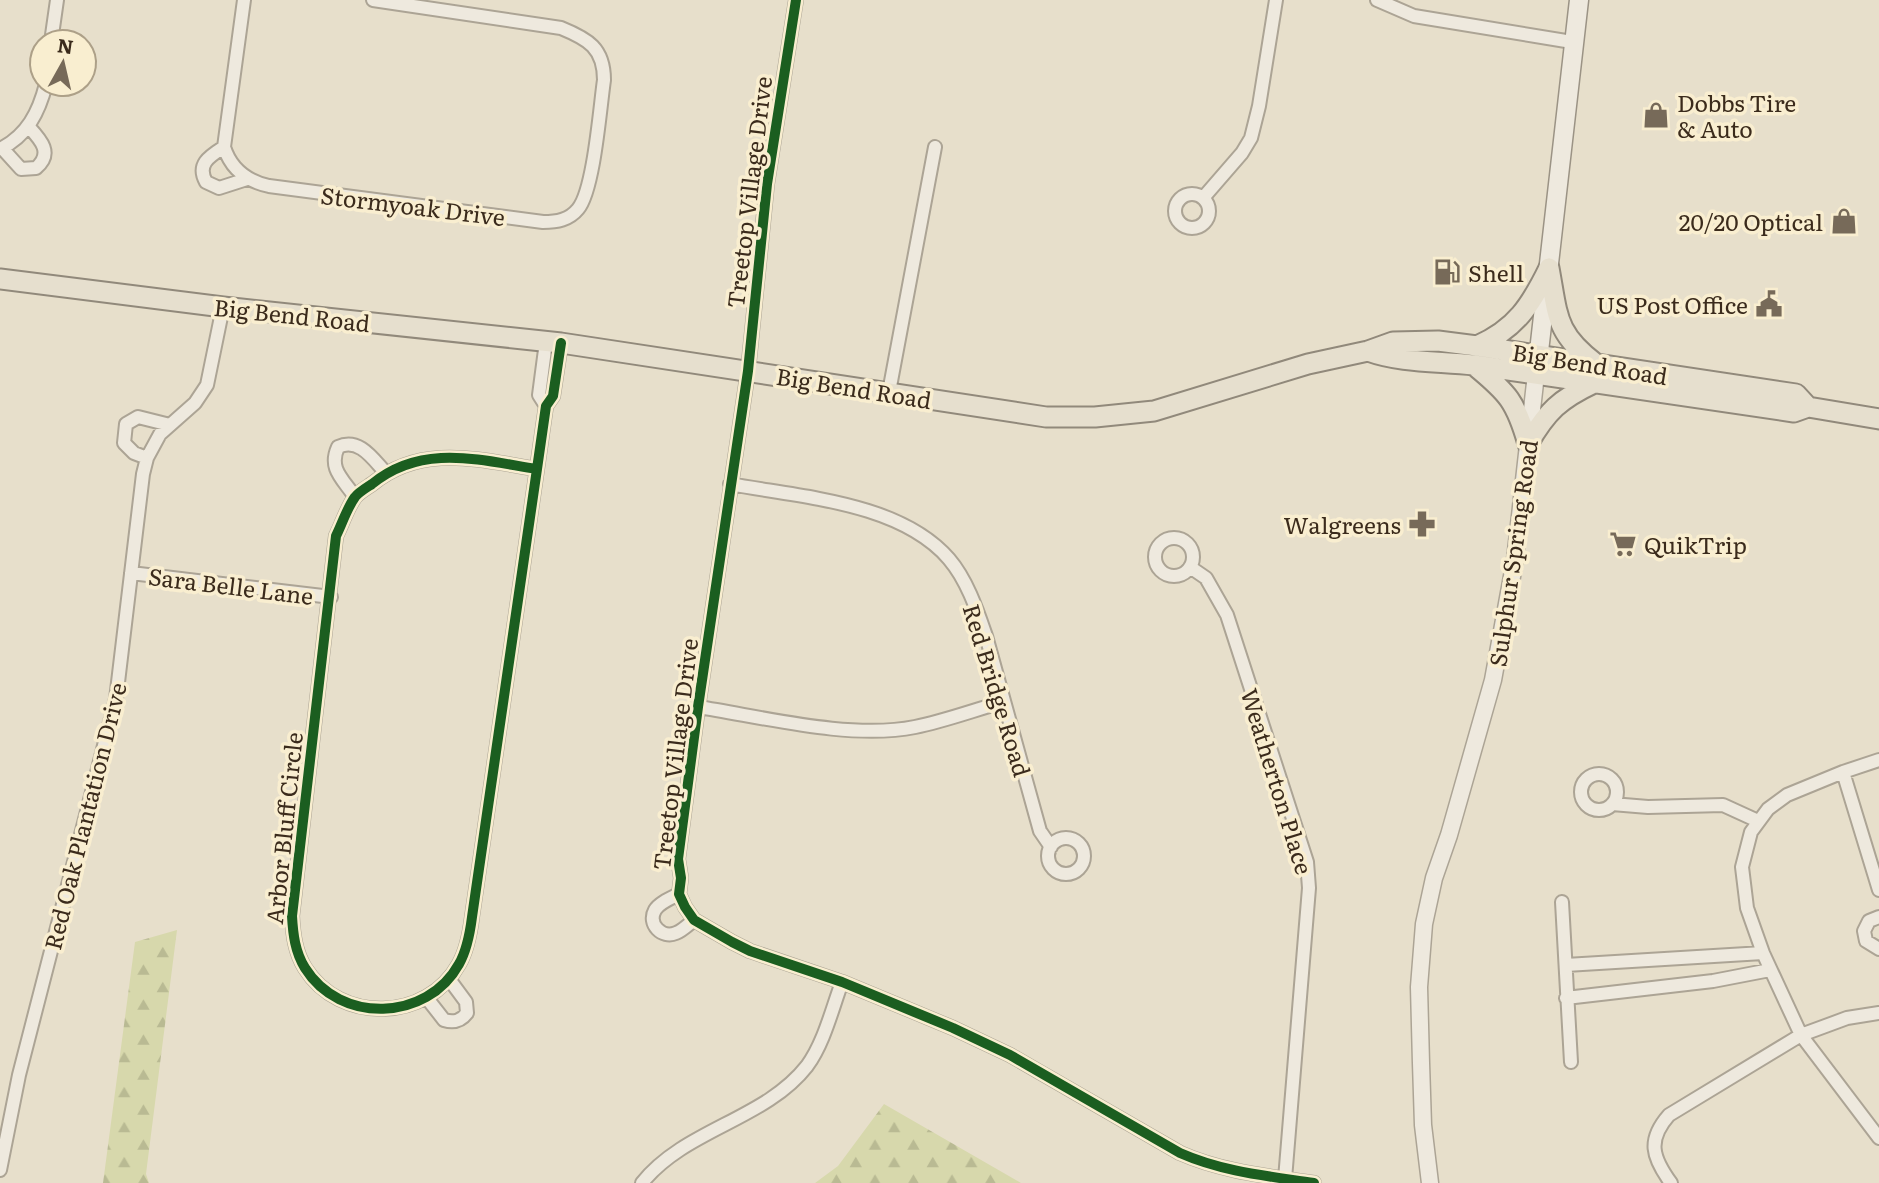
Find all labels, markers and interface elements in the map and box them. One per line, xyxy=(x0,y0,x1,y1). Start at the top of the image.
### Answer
north arrow xyxy=(28,28,98,98)
text: N xyxy=(56,30,75,60)
street label: Treetop Village Drive xyxy=(717,74,779,310)
place label: Dobbs Tire & Auto xyxy=(1677,85,1796,145)
shop icon: Dobbs Tire & Auto xyxy=(1641,100,1671,130)
street label: Stormyoak Drive xyxy=(319,177,507,233)
place label: 20/20 Optical xyxy=(1679,204,1823,238)
shop icon: 20/20 Optical xyxy=(1829,206,1859,236)
place label: Shell xyxy=(1468,255,1524,289)
fuel station icon: Shell xyxy=(1432,257,1462,287)
place label: US Post Office xyxy=(1597,287,1748,321)
street label: Big Bend Road xyxy=(212,289,372,339)
public building icon: US Post Office xyxy=(1754,289,1784,319)
street label: Big Bend Road xyxy=(1510,334,1670,392)
street label: Big Bend Road xyxy=(774,358,934,416)
street label: Sulphur Spring Road xyxy=(1479,437,1545,669)
place label: Walgreens xyxy=(1284,507,1401,541)
pharmacy icon: Walgreens xyxy=(1407,509,1437,539)
place label: QuikTrip xyxy=(1644,527,1747,561)
supermarket icon: QuikTrip xyxy=(1608,529,1638,559)
street label: Sara Belle Lane xyxy=(147,558,315,612)
street label: Red Bridge Road xyxy=(956,599,1040,781)
street label: Treetop Village Drive xyxy=(643,636,705,872)
street label: Red Oak Plantation Drive xyxy=(34,679,134,953)
street label: Weatherton Place xyxy=(1234,684,1322,878)
street label: Arbor Bluff Circle xyxy=(256,730,310,926)

